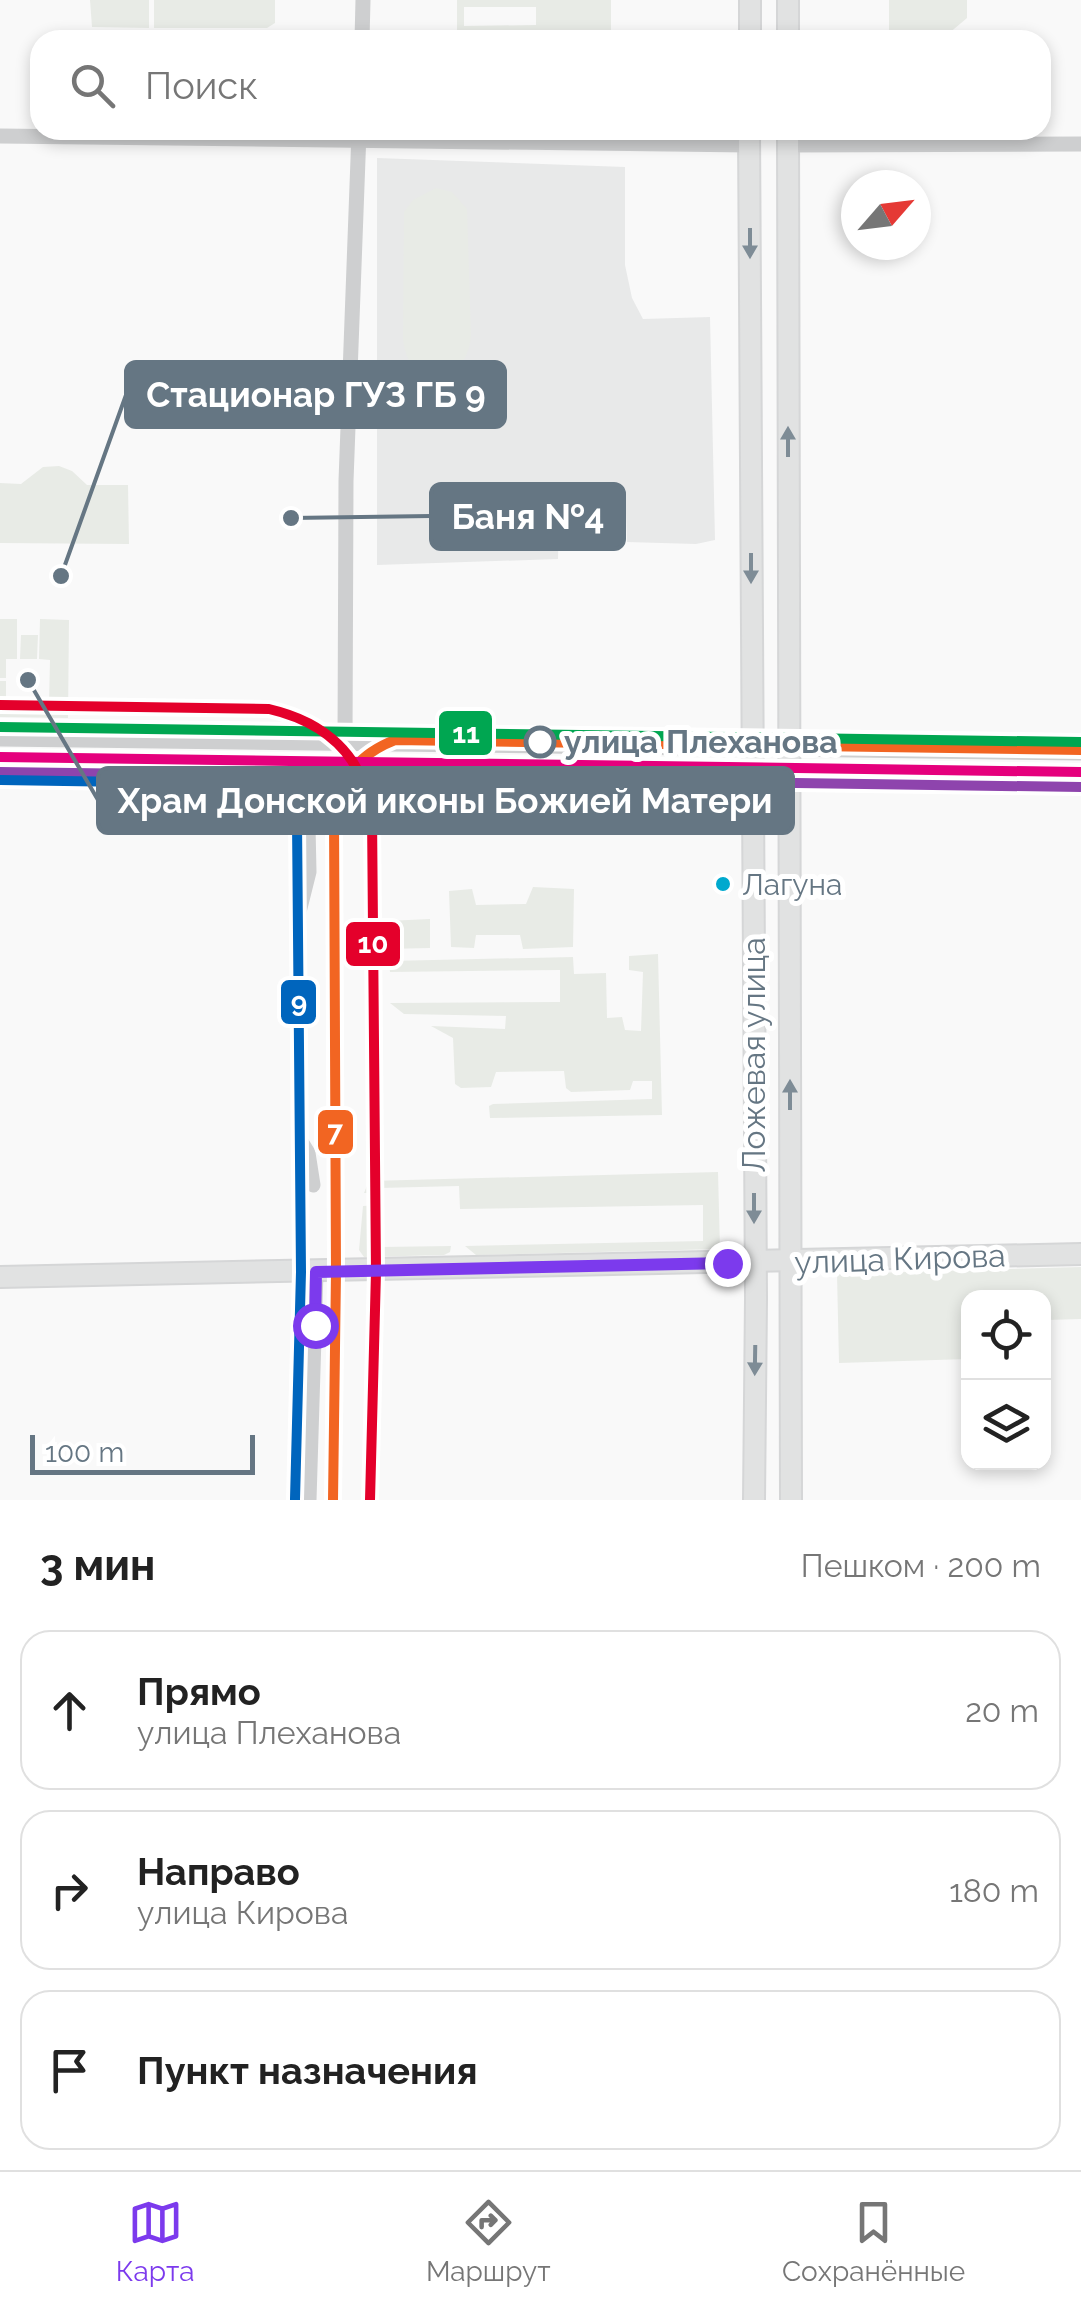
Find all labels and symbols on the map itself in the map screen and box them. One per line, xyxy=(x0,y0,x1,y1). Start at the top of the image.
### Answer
north arrow xyxy=(841,170,931,260)
one-way arrow xyxy=(742,227,758,259)
callout: Стационар ГУЗ ГБ 9 xyxy=(126,362,505,427)
text: Стационар ГУЗ ГБ 9 xyxy=(146,374,486,415)
one-way arrow xyxy=(780,425,796,457)
callout: Баня №4 xyxy=(431,484,624,549)
text: Баня №4 xyxy=(451,496,605,537)
one-way arrow xyxy=(743,552,759,584)
line badge: 11 xyxy=(437,709,494,757)
text: 11 xyxy=(452,717,480,750)
place label: улица Плеханова xyxy=(564,723,838,760)
marker: улица Плеханова xyxy=(525,727,555,757)
callout: Храм Донской иконы Божией Матери xyxy=(98,768,793,833)
text: Храм Донской иконы Божией Матери xyxy=(116,780,773,821)
place label: Лагуна xyxy=(742,867,842,902)
marker: Лагуна xyxy=(713,874,733,894)
line badge: 10 xyxy=(344,920,402,968)
text: 10 xyxy=(357,927,389,960)
street label: Ложевая улица xyxy=(735,937,772,1173)
line badge: 9 xyxy=(279,978,318,1026)
text: 9 xyxy=(291,986,307,1019)
one-way arrow xyxy=(782,1079,798,1111)
line badge: 7 xyxy=(316,1108,355,1156)
text: 7 xyxy=(327,1115,343,1148)
one-way arrow xyxy=(746,1192,762,1224)
street label: улица Кирова xyxy=(794,1236,1006,1281)
route end xyxy=(705,1241,751,1287)
route start xyxy=(293,1303,339,1349)
one-way arrow xyxy=(747,1344,763,1376)
scale bar xyxy=(30,1430,255,1474)

